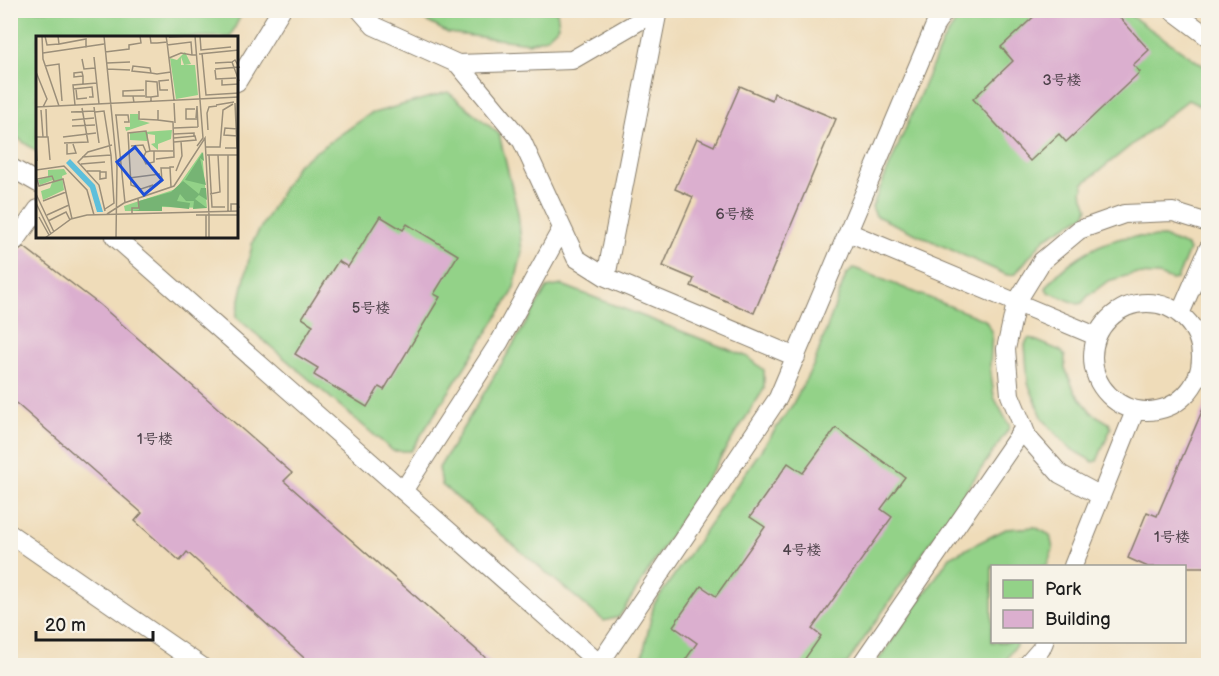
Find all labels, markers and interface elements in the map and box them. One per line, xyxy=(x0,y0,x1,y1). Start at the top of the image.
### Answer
inset map xyxy=(36,36,238,238)
house number: 3号楼 xyxy=(1042,71,1082,90)
house number: 6号楼 xyxy=(715,205,755,224)
house number: 5号楼 xyxy=(352,299,390,318)
house number: 1号楼 xyxy=(137,430,173,449)
house number: 1号楼 xyxy=(1154,528,1190,547)
house number: 4号楼 xyxy=(782,541,822,560)
legend xyxy=(991,565,1186,643)
text: Park xyxy=(1045,579,1081,600)
scale bar xyxy=(36,604,153,642)
text: Building xyxy=(1045,609,1111,630)
text: 20 m xyxy=(45,615,86,636)

